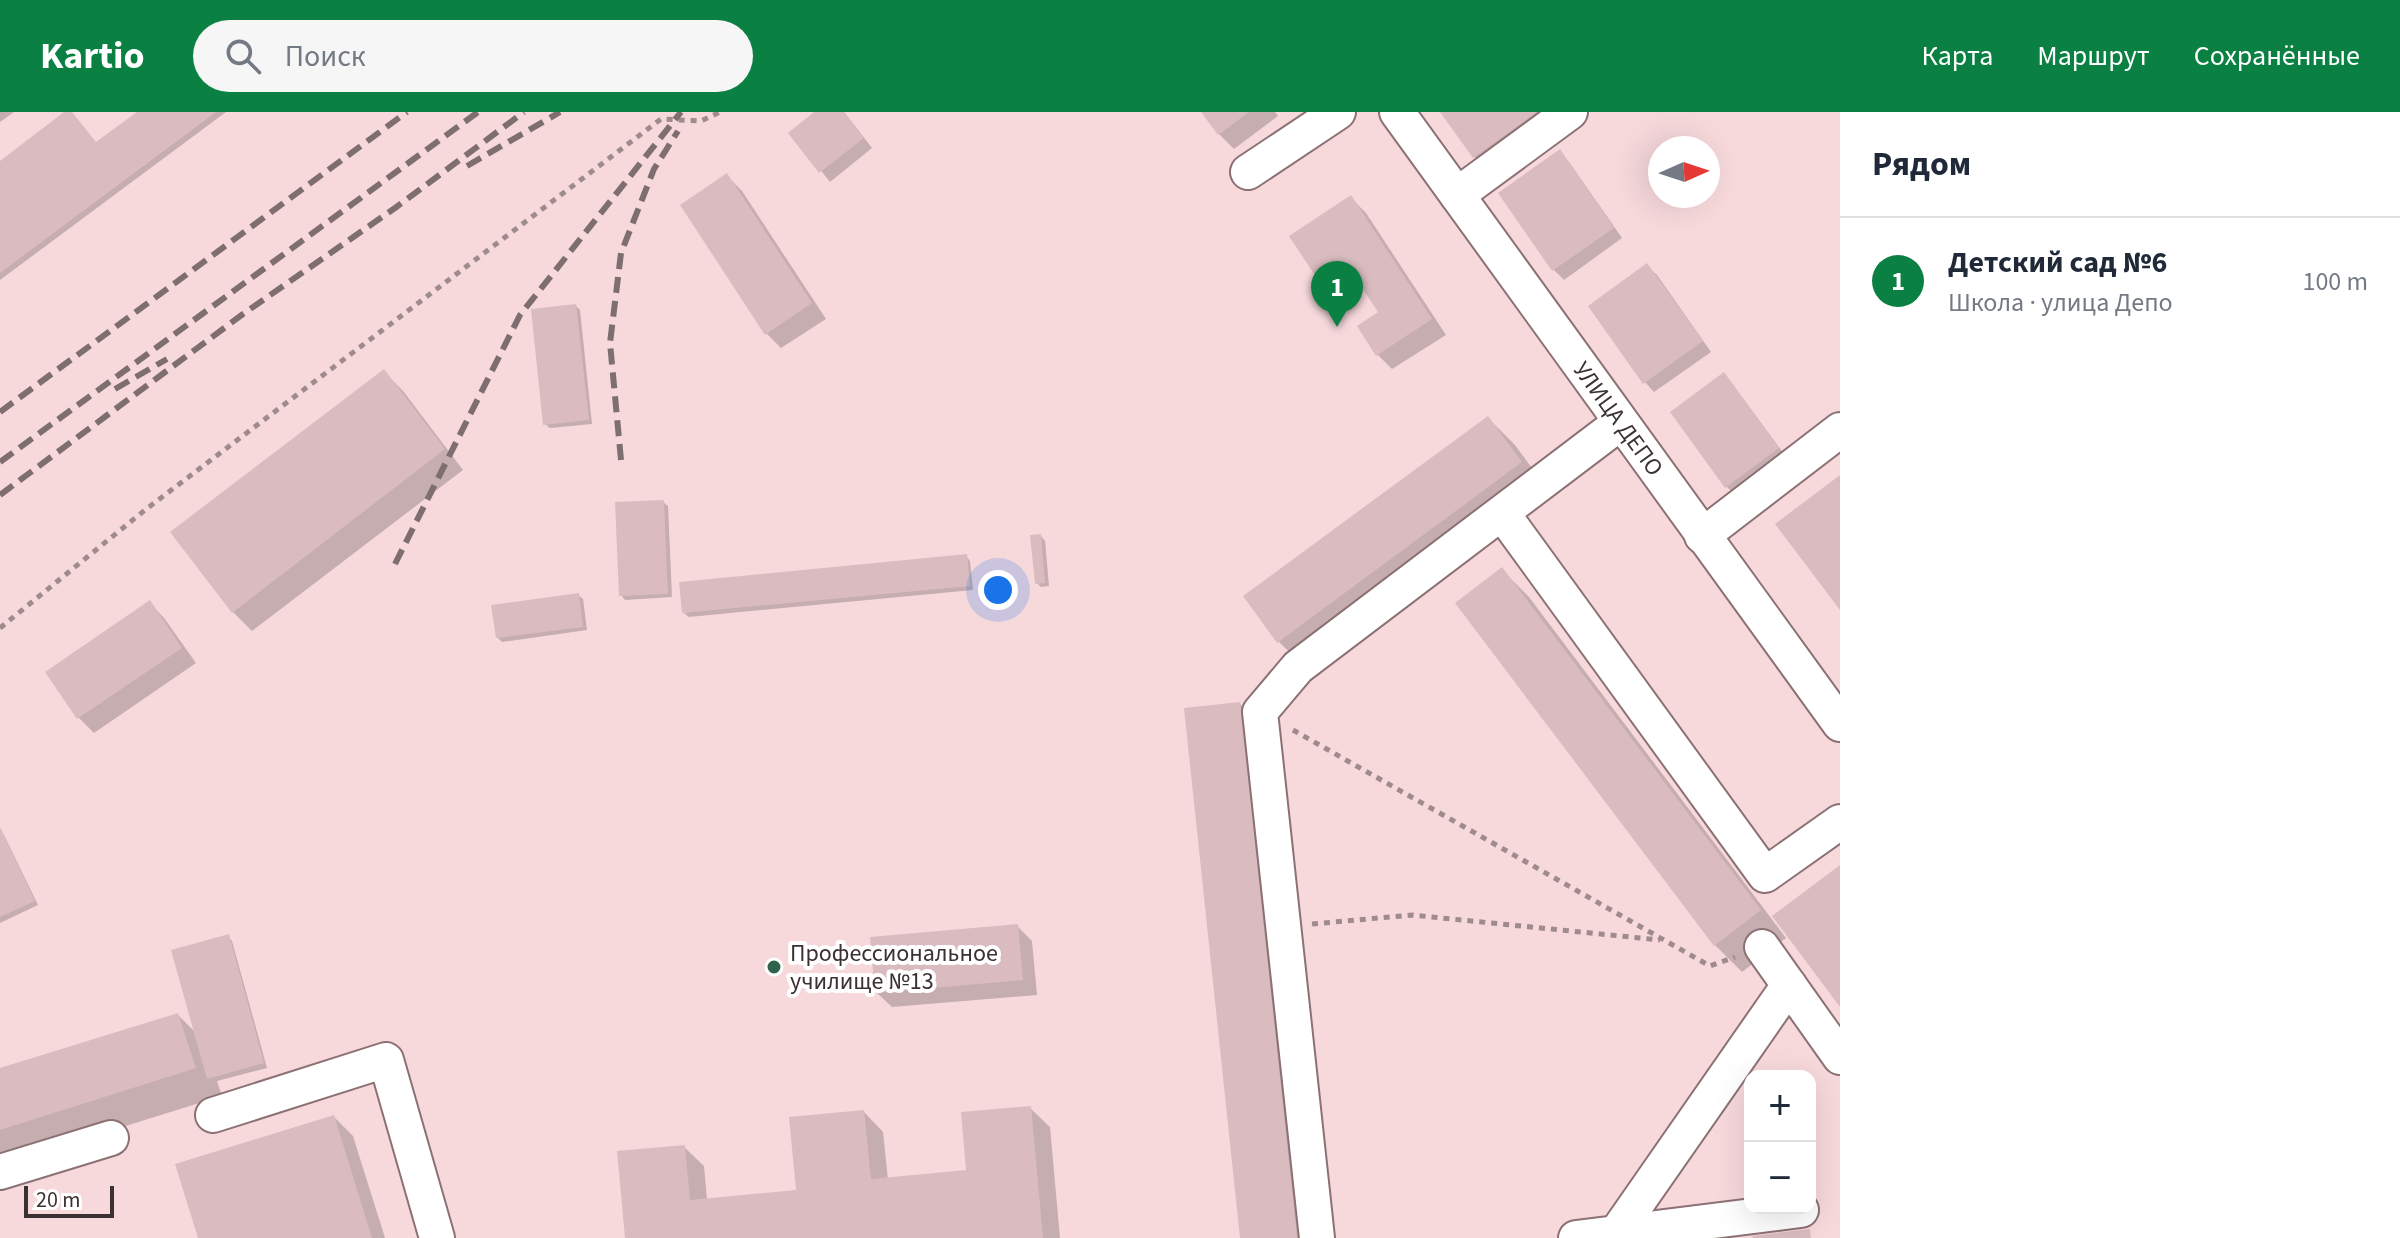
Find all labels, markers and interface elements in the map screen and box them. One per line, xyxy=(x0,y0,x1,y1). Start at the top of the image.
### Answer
search box xyxy=(193,20,753,92)
text: Kartio xyxy=(40,29,145,83)
icon: search xyxy=(221,34,265,78)
text: Поиск xyxy=(285,35,366,78)
text: Карта xyxy=(1922,36,1993,76)
text: Маршрут xyxy=(2037,36,2150,76)
text: Сохранённые xyxy=(2194,36,2360,76)
north arrow xyxy=(1648,136,1720,208)
text: Рядом xyxy=(1872,140,1971,189)
text: Детский сад №6 xyxy=(1948,241,2167,284)
pin: 1 xyxy=(1311,261,1363,327)
text: 1 xyxy=(1891,263,1905,300)
text: 100 m xyxy=(2302,263,2368,300)
text: Школа · улица Депо xyxy=(1948,284,2173,321)
street label: УЛИЦА ДЕПО xyxy=(1564,354,1672,484)
your location xyxy=(978,570,1018,610)
place label: Профессиональное училище №13 xyxy=(790,936,998,999)
marker: Профессиональное училище №13 xyxy=(765,958,783,976)
map controls xyxy=(1744,1070,1816,1214)
button: + xyxy=(1744,1070,1816,1142)
button: − xyxy=(1744,1142,1816,1214)
scale bar xyxy=(24,1182,114,1218)
text: 20 m xyxy=(36,1184,81,1216)

